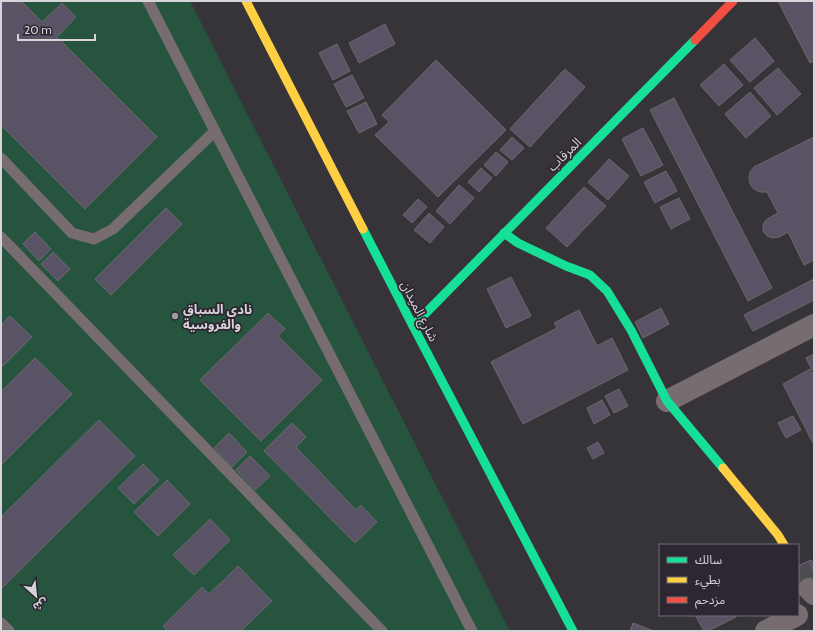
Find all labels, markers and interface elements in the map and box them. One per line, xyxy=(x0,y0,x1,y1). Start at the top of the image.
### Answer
scale bar xyxy=(18,16,95,42)
text: 20 m xyxy=(24,22,52,37)
street label: المرقاب xyxy=(544,134,584,174)
street label: شارع الميدان xyxy=(395,278,442,345)
place label: نادي السباق والفروسية xyxy=(183,301,252,332)
marker: نادي السباق والفروسية xyxy=(170,311,180,321)
legend xyxy=(659,544,799,616)
text: سالك xyxy=(695,552,722,567)
text: بطيء xyxy=(695,572,721,590)
north arrow xyxy=(16,576,56,616)
text: مزدحم xyxy=(695,592,725,609)
text: ش xyxy=(31,595,50,615)

